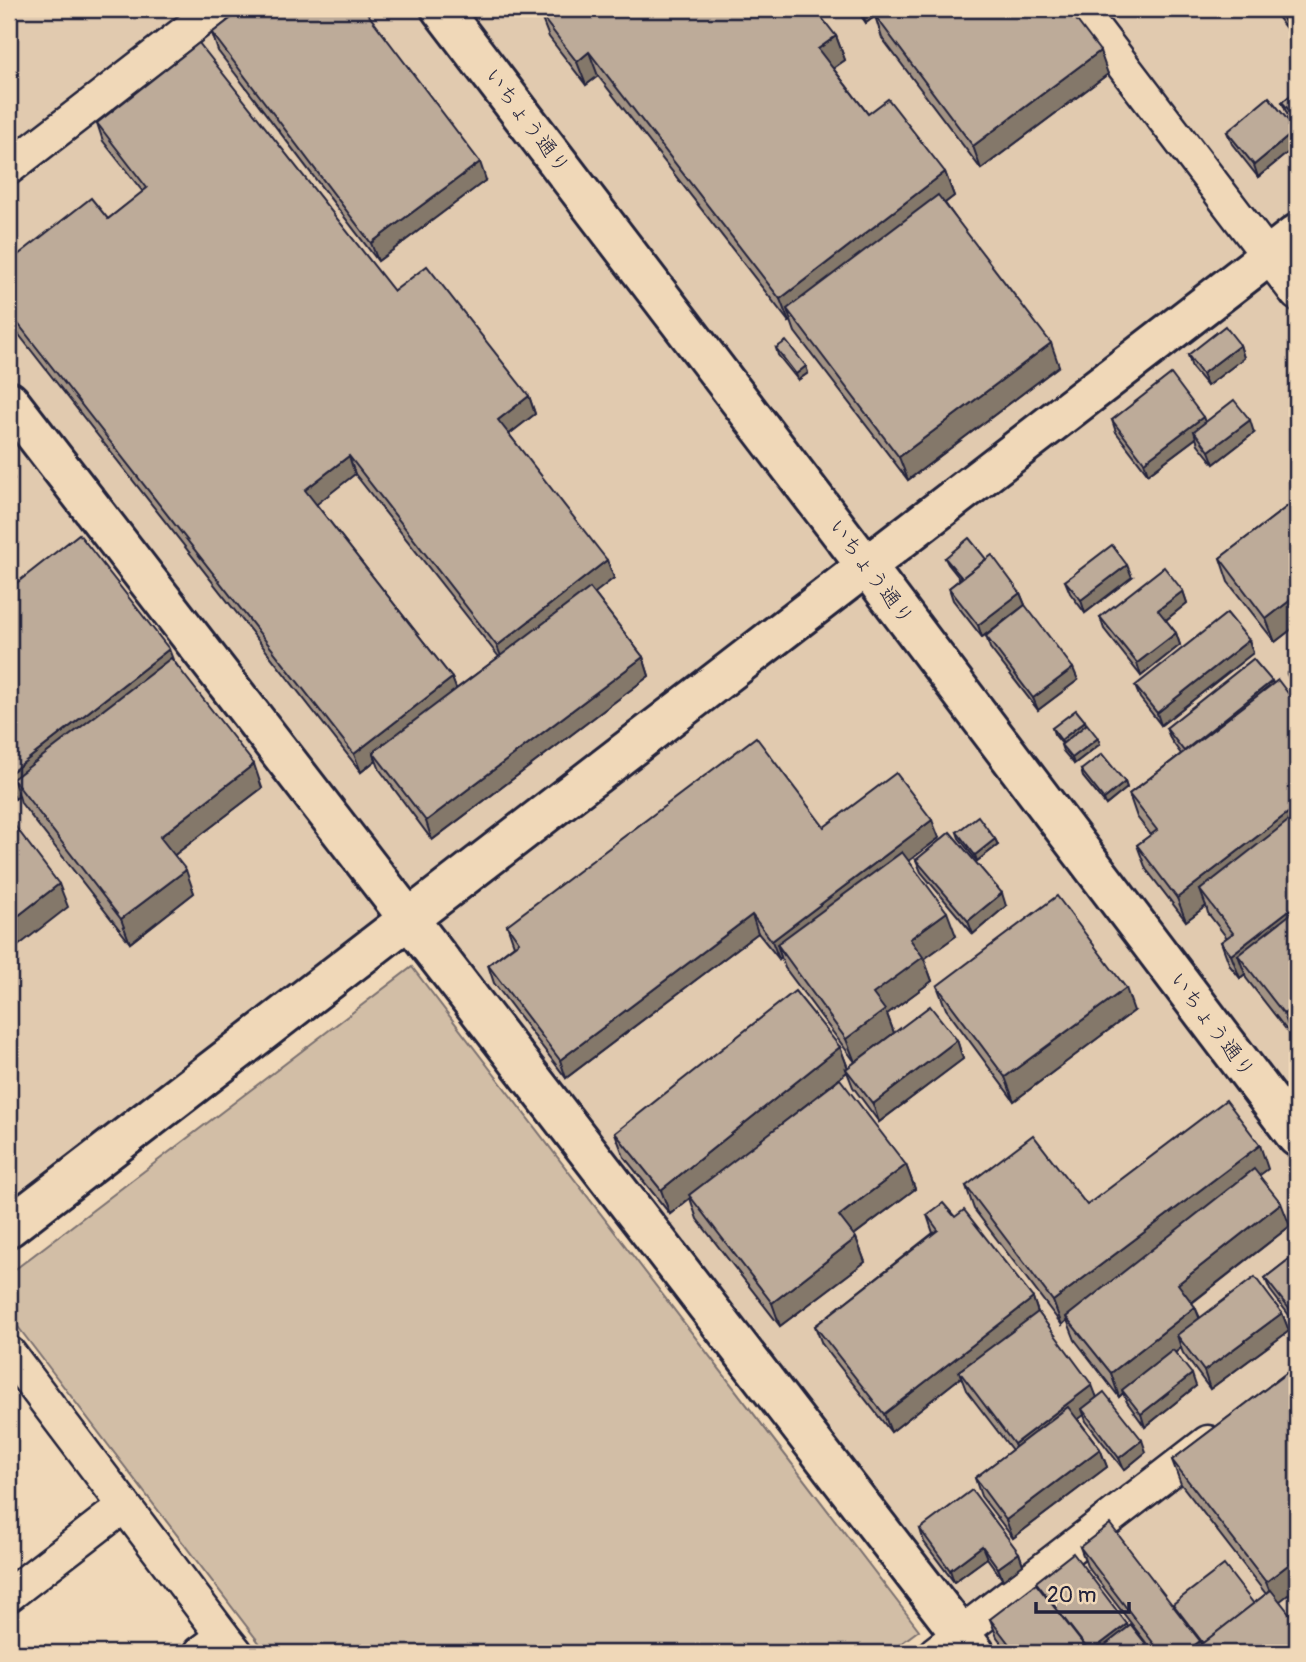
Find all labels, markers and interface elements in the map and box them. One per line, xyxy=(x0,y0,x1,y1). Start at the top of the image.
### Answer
street label: いちょう通り xyxy=(478,63,576,179)
street label: いちょう通り xyxy=(822,514,920,630)
street label: いちょう通り xyxy=(1163,967,1261,1083)
scale bar xyxy=(1036,1571,1129,1615)
text: 20 m xyxy=(1047,1582,1096,1609)

